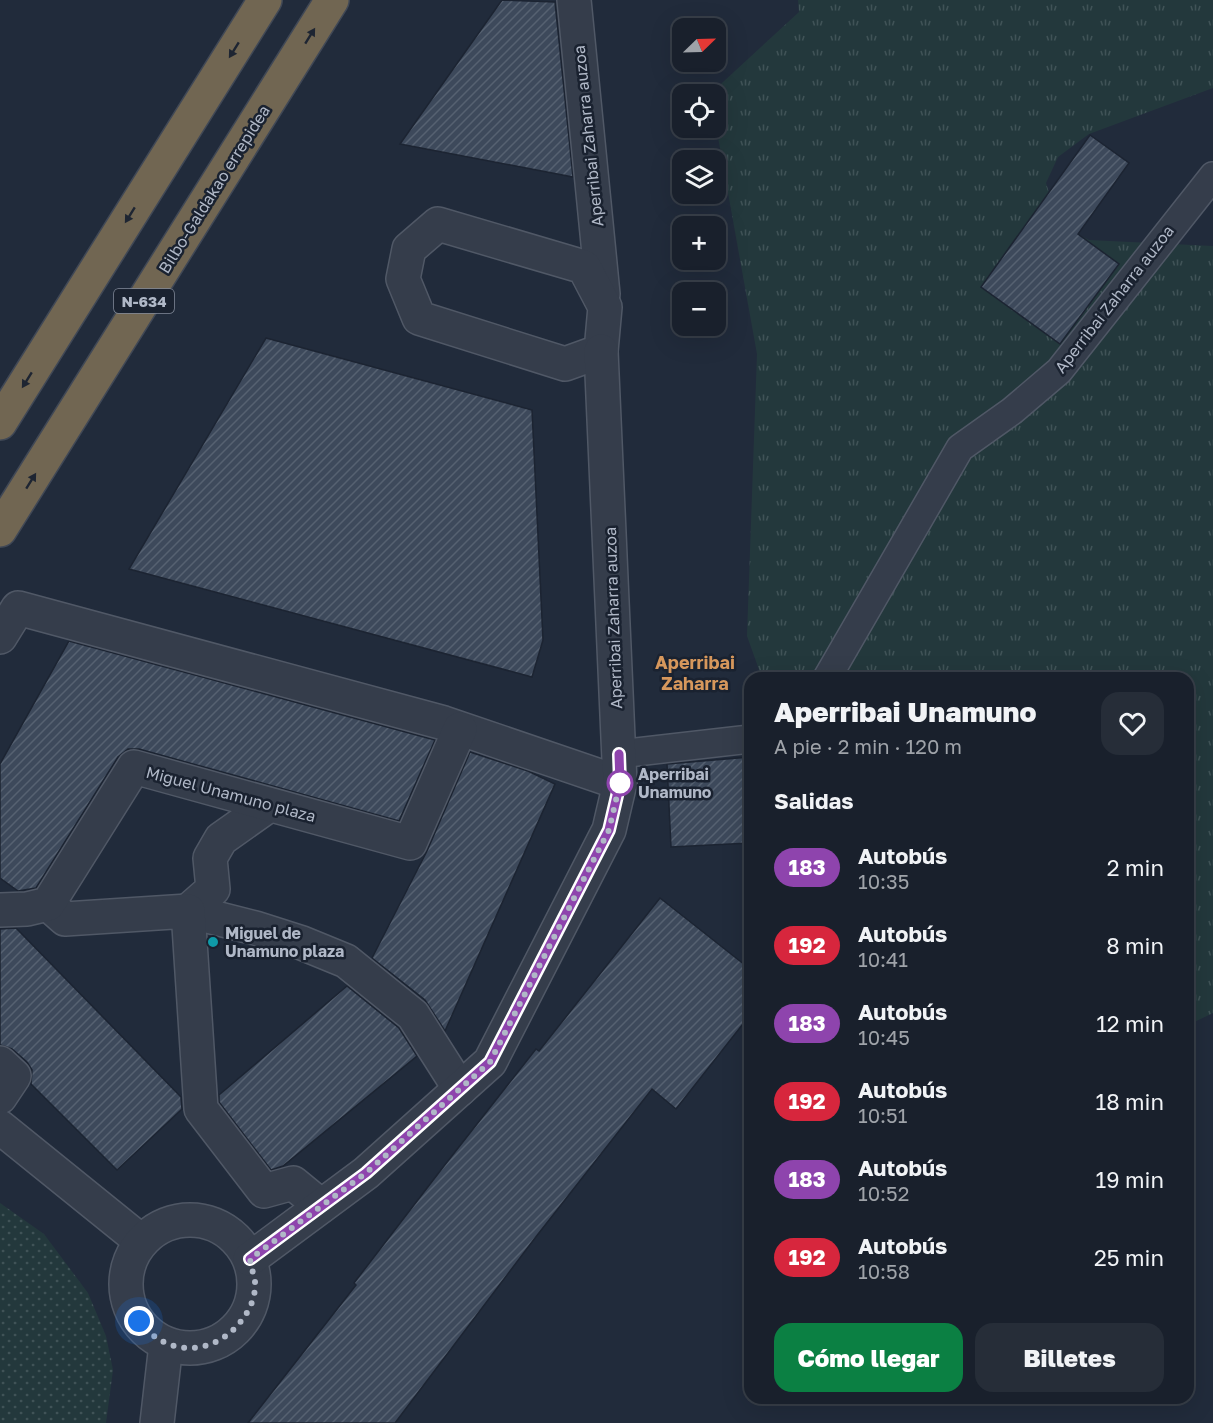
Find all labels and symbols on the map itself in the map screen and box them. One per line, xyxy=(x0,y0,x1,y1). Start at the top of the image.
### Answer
north arrow xyxy=(672,18,726,72)
one-way arrow xyxy=(304,28,315,44)
one-way arrow xyxy=(228,41,239,58)
street label: Aperribai Zaharra auzoa xyxy=(569,44,607,228)
street label: Bilbo-Galdakao errepidea xyxy=(154,101,274,277)
one-way arrow xyxy=(125,207,136,223)
street label: Aperribai Zaharra auzoa xyxy=(1050,221,1178,377)
road number: N-634 xyxy=(114,289,174,313)
one-way arrow xyxy=(21,372,32,388)
one-way arrow xyxy=(25,473,36,489)
street label: Aperribai Zaharra auzoa xyxy=(600,527,626,709)
district label: Aperribai Zaharra xyxy=(655,651,735,694)
street label: Miguel Unamuno plaza xyxy=(144,762,318,826)
place label: Aperribai Unamuno xyxy=(638,764,712,802)
marker: Aperribai Unamuno xyxy=(607,770,633,796)
place label: Miguel de Unamuno plaza xyxy=(225,923,344,961)
marker: Miguel de Unamuno plaza xyxy=(206,935,220,949)
your location xyxy=(124,1306,154,1336)

